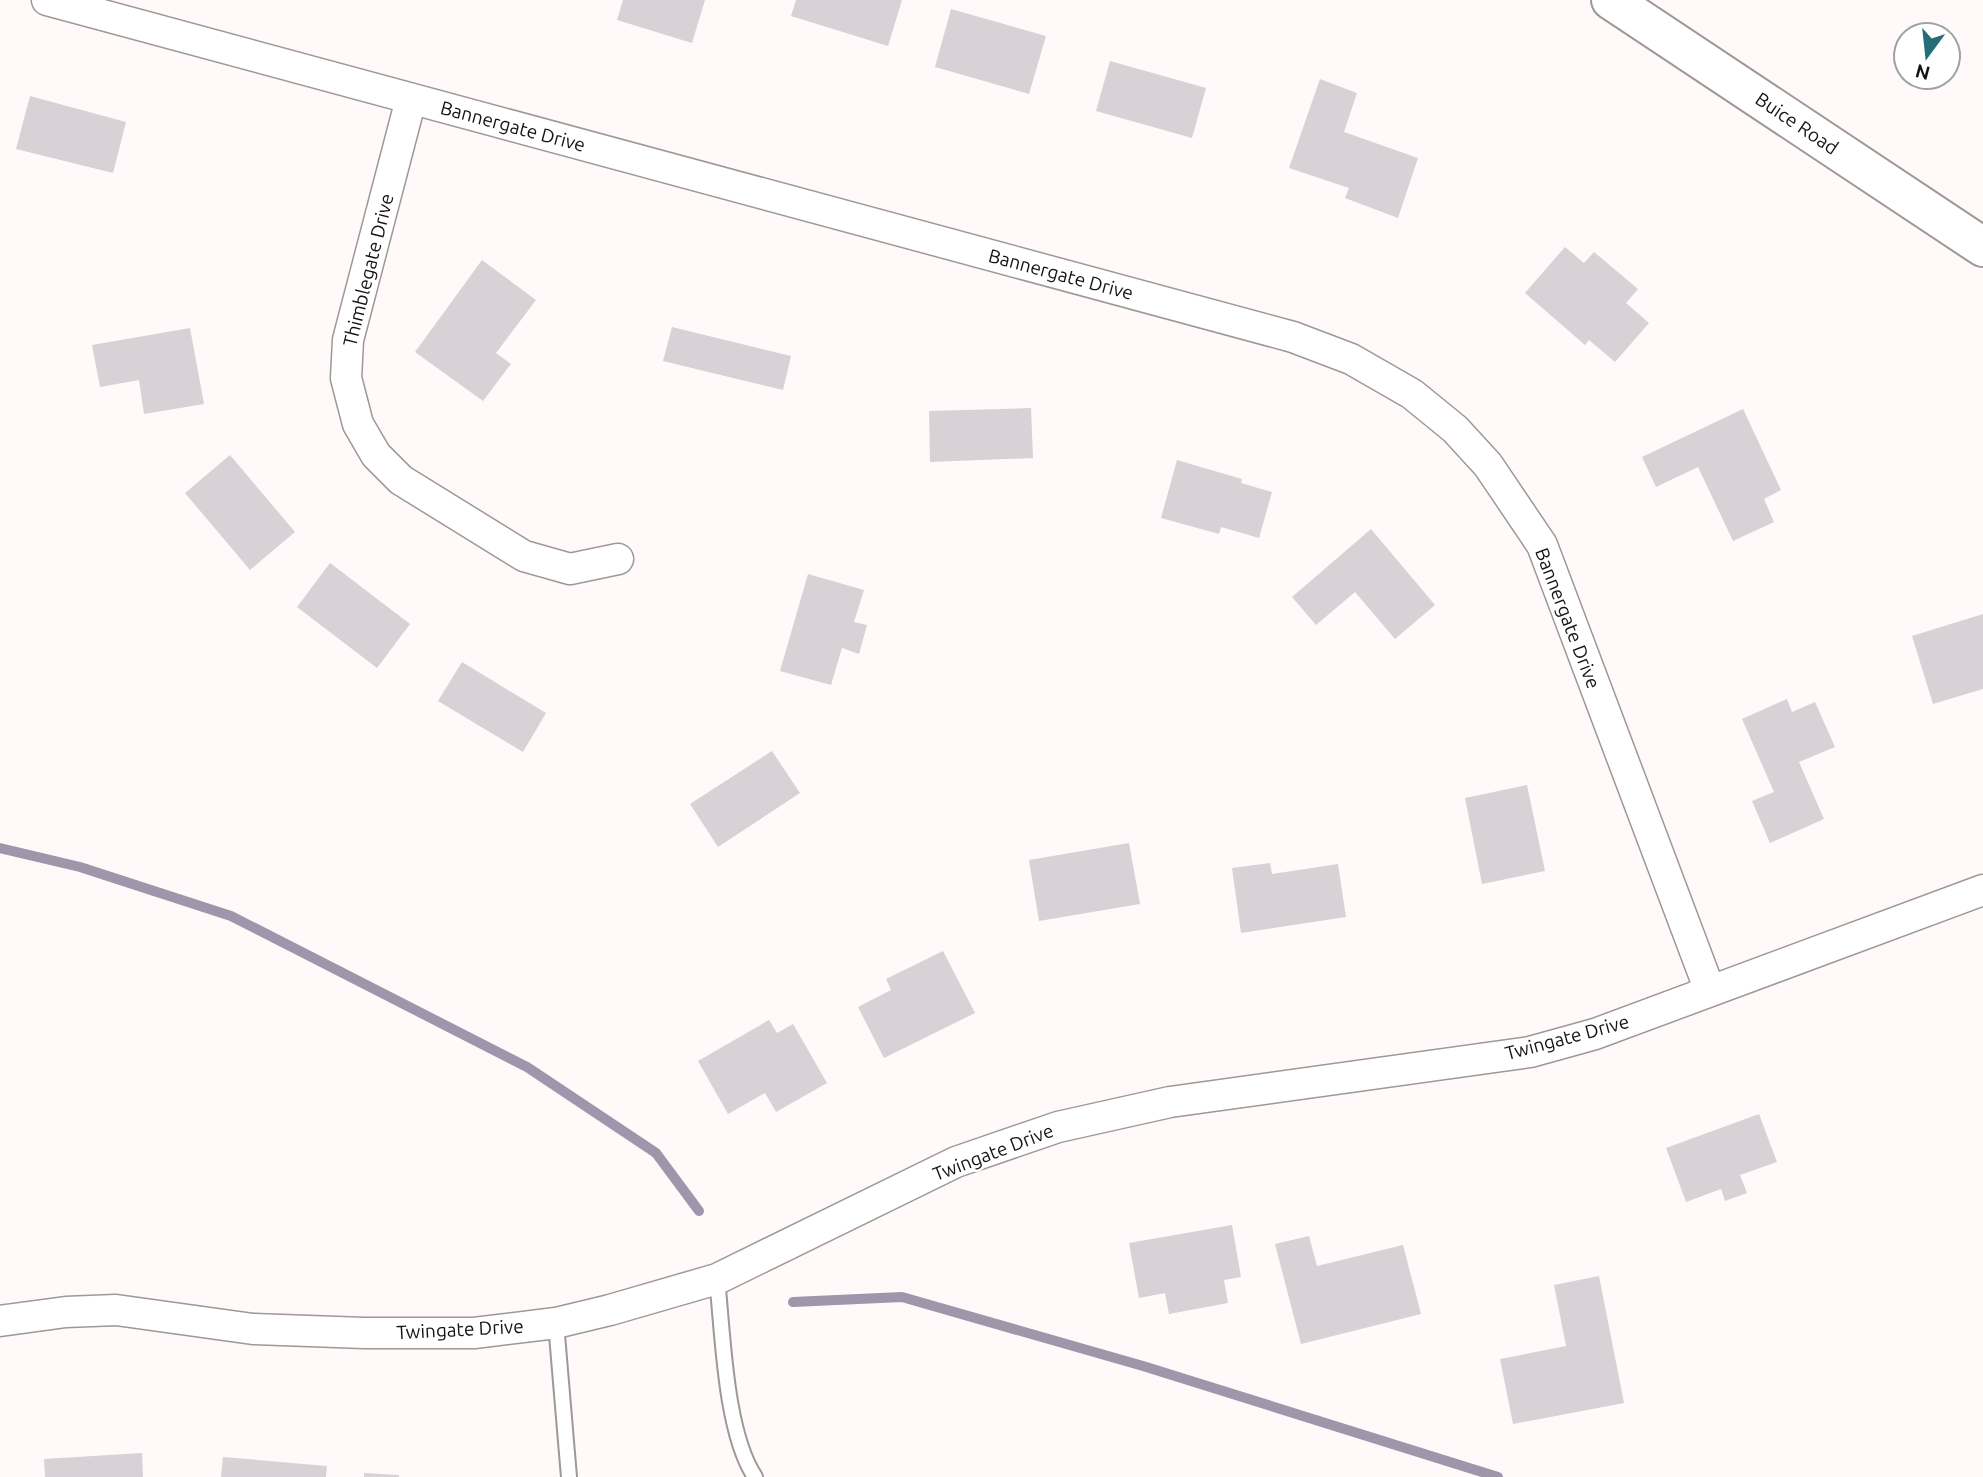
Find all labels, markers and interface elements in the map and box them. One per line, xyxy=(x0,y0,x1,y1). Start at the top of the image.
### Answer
north arrow xyxy=(1892,21,1962,91)
text: N xyxy=(1913,60,1932,85)
street label: Buice Road xyxy=(1751,87,1843,159)
street label: Bannergate Drive xyxy=(438,96,588,156)
street label: Thimblegate Drive xyxy=(338,191,398,349)
street label: Bannergate Drive xyxy=(986,244,1136,304)
street label: Bannergate Drive xyxy=(1531,544,1605,692)
street label: Twingate Drive xyxy=(1503,1010,1631,1064)
street label: Twingate Drive xyxy=(930,1119,1056,1185)
street label: Twingate Drive xyxy=(396,1315,524,1343)

